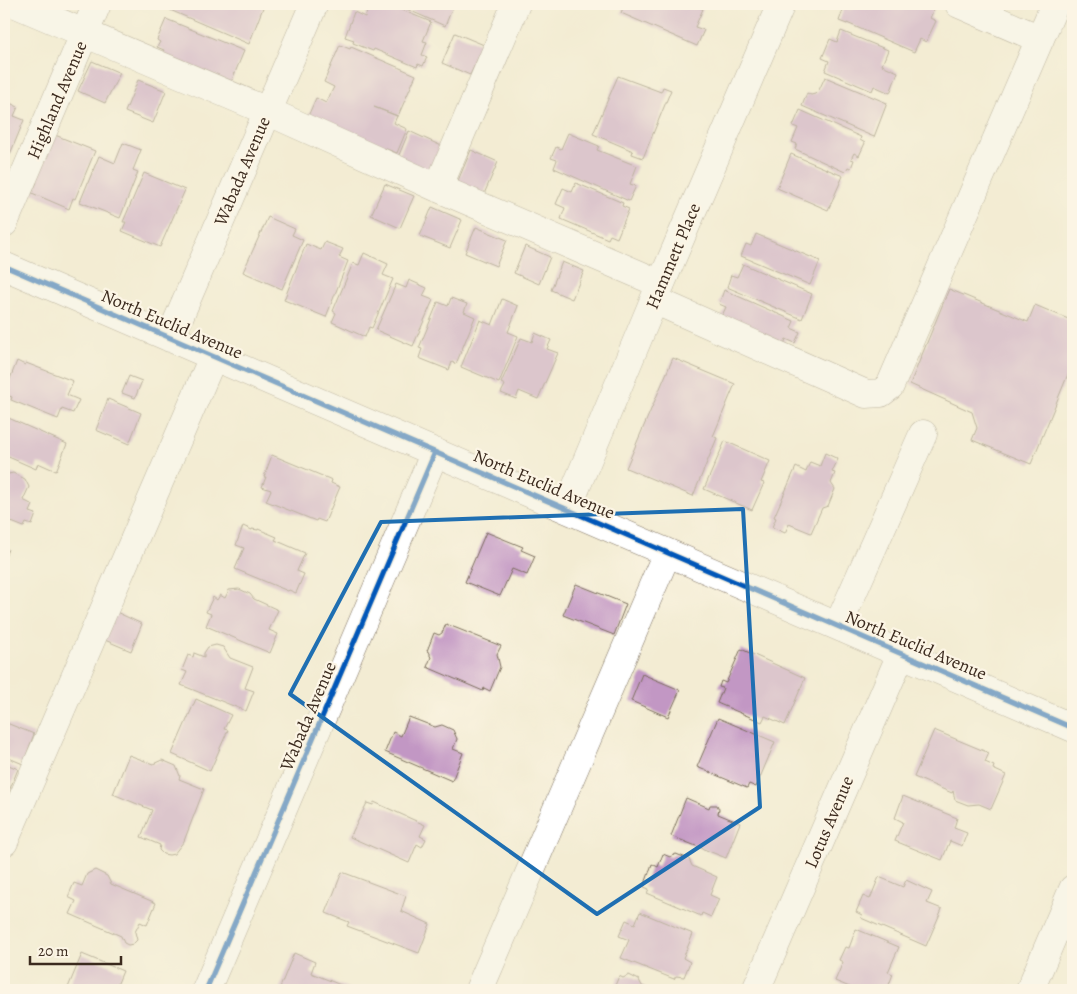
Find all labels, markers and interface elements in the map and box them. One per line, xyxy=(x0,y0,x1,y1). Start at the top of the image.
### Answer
street label: Highland Avenue xyxy=(21,37,93,163)
street label: Wabada Avenue xyxy=(208,113,276,230)
street label: Hammett Place xyxy=(640,199,706,313)
street label: North Euclid Avenue xyxy=(98,283,246,365)
street label: North Euclid Avenue xyxy=(470,443,618,525)
street label: North Euclid Avenue xyxy=(842,604,990,686)
street label: Wabada Avenue xyxy=(274,658,342,775)
street label: Lotus Avenue xyxy=(799,772,859,872)
scale bar xyxy=(30,934,121,966)
text: 20 m xyxy=(38,941,69,961)

